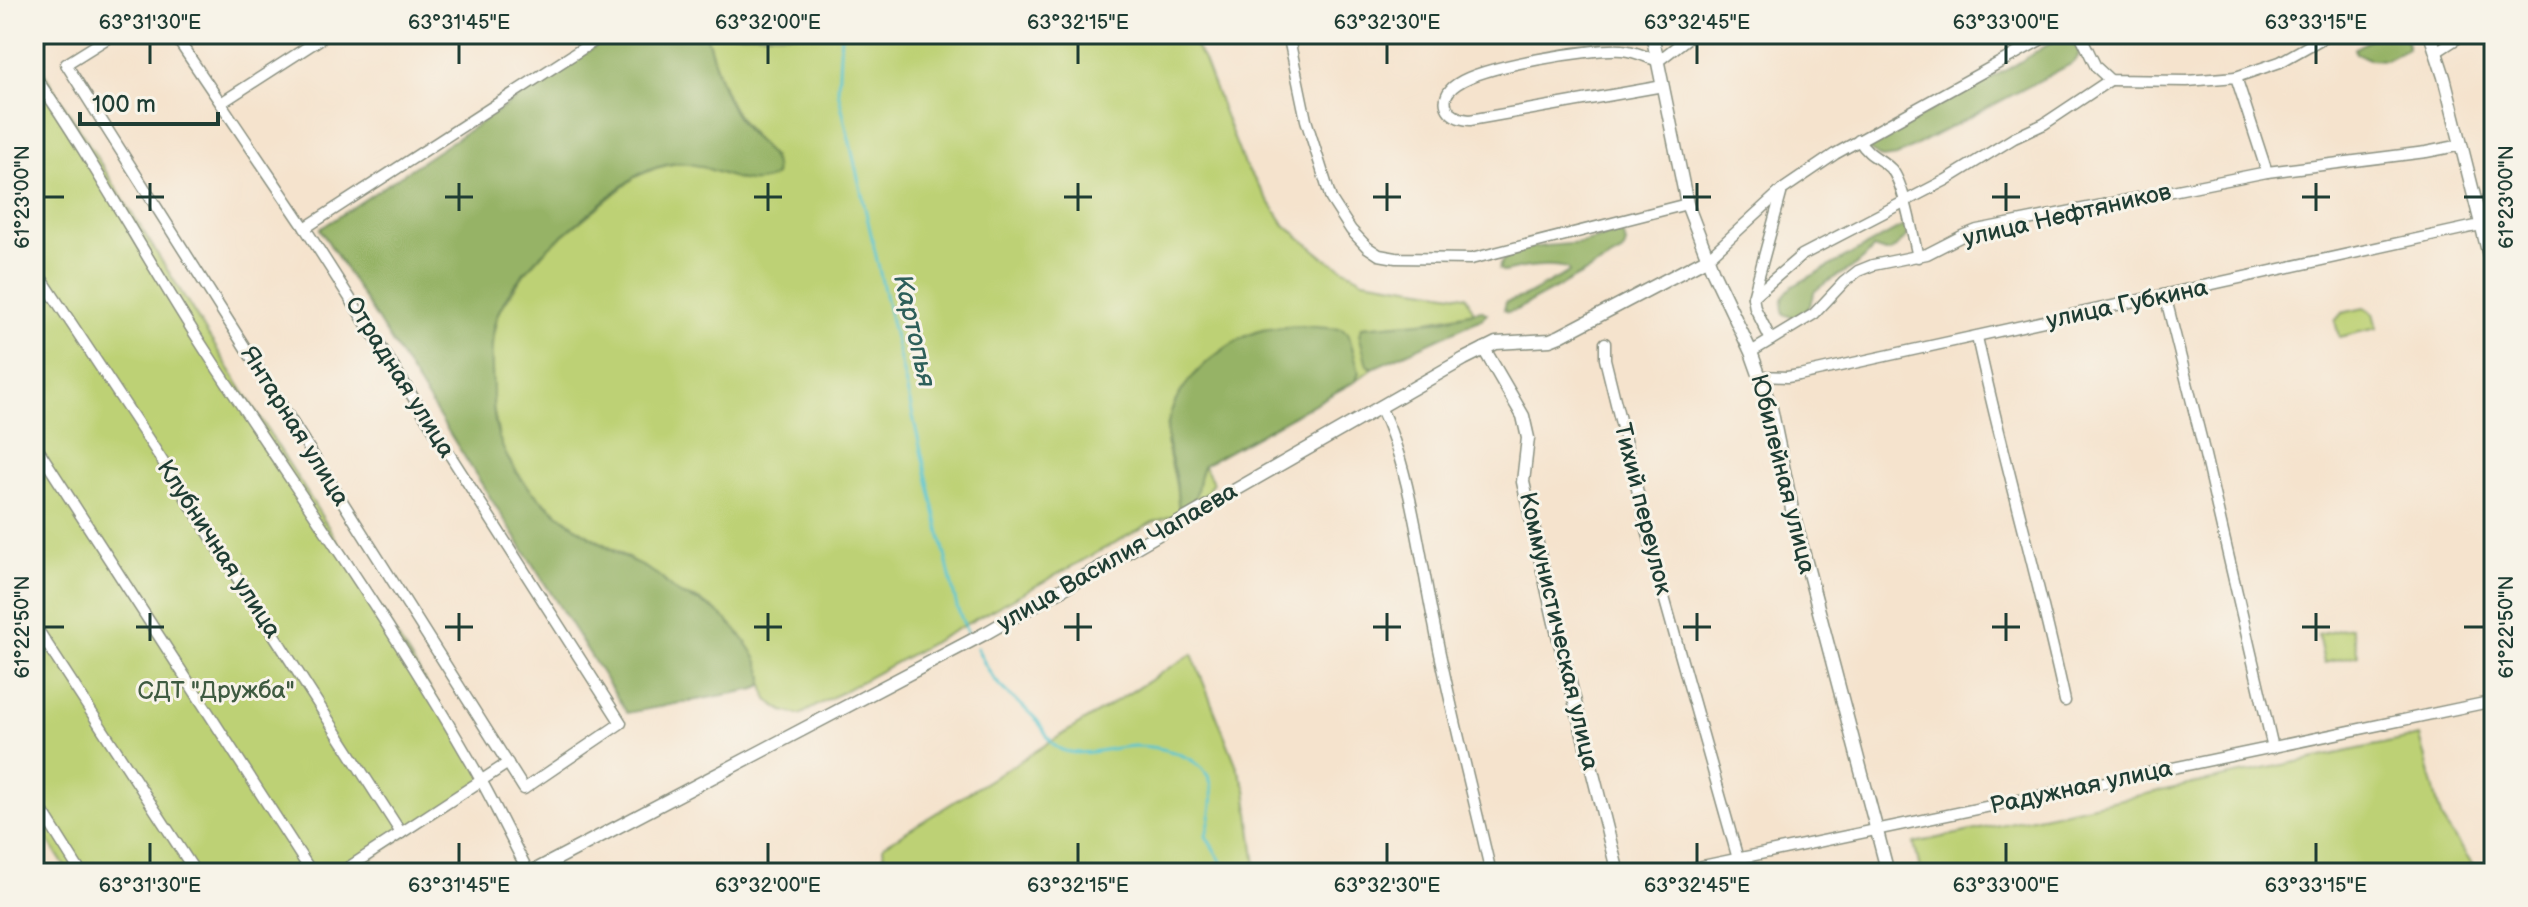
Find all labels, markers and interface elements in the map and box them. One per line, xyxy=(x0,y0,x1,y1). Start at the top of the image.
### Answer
text: 63°31'30"E xyxy=(99,11,201,35)
text: 63°31'45"E xyxy=(408,11,510,35)
text: 63°32'00"E xyxy=(715,11,821,35)
text: 63°32'15"E xyxy=(1027,11,1129,35)
text: 63°32'30"E xyxy=(1334,11,1440,35)
text: 63°32'45"E xyxy=(1644,11,1750,35)
text: 63°33'00"E xyxy=(1953,11,2059,35)
text: 63°33'15"E xyxy=(2265,11,2367,35)
scale bar xyxy=(80,76,218,126)
text: 100 m xyxy=(92,90,156,119)
text: 61°23'00"N xyxy=(11,145,35,249)
text: 61°23'00"N xyxy=(2495,145,2519,249)
street label: улица Нефтяников xyxy=(1960,177,2174,253)
water label: Картопья xyxy=(886,272,942,391)
street label: улица Губкина xyxy=(2044,273,2210,335)
street label: Отрадная улица xyxy=(339,291,461,463)
street label: Янтарная улица xyxy=(234,341,356,511)
street label: Юбилейная улица xyxy=(1744,371,1822,577)
street label: Тихий переулок xyxy=(1608,420,1678,598)
street label: Клубничная улица xyxy=(151,454,287,644)
street label: улица Василия Чапаева xyxy=(992,476,1242,638)
street label: Коммунистическая улица xyxy=(1513,489,1605,773)
text: 61°22'50"N xyxy=(11,576,35,678)
text: 61°22'50"N xyxy=(2495,576,2519,678)
park label: СДТ "Дружба" xyxy=(137,676,295,705)
street label: Радужная улица xyxy=(1987,754,2175,820)
text: 63°31'30"E xyxy=(99,874,201,898)
text: 63°31'45"E xyxy=(408,874,510,898)
text: 63°32'00"E xyxy=(715,874,821,898)
text: 63°32'15"E xyxy=(1027,874,1129,898)
text: 63°32'30"E xyxy=(1334,874,1440,898)
text: 63°32'45"E xyxy=(1644,874,1750,898)
text: 63°33'00"E xyxy=(1953,874,2059,898)
text: 63°33'15"E xyxy=(2265,874,2367,898)

